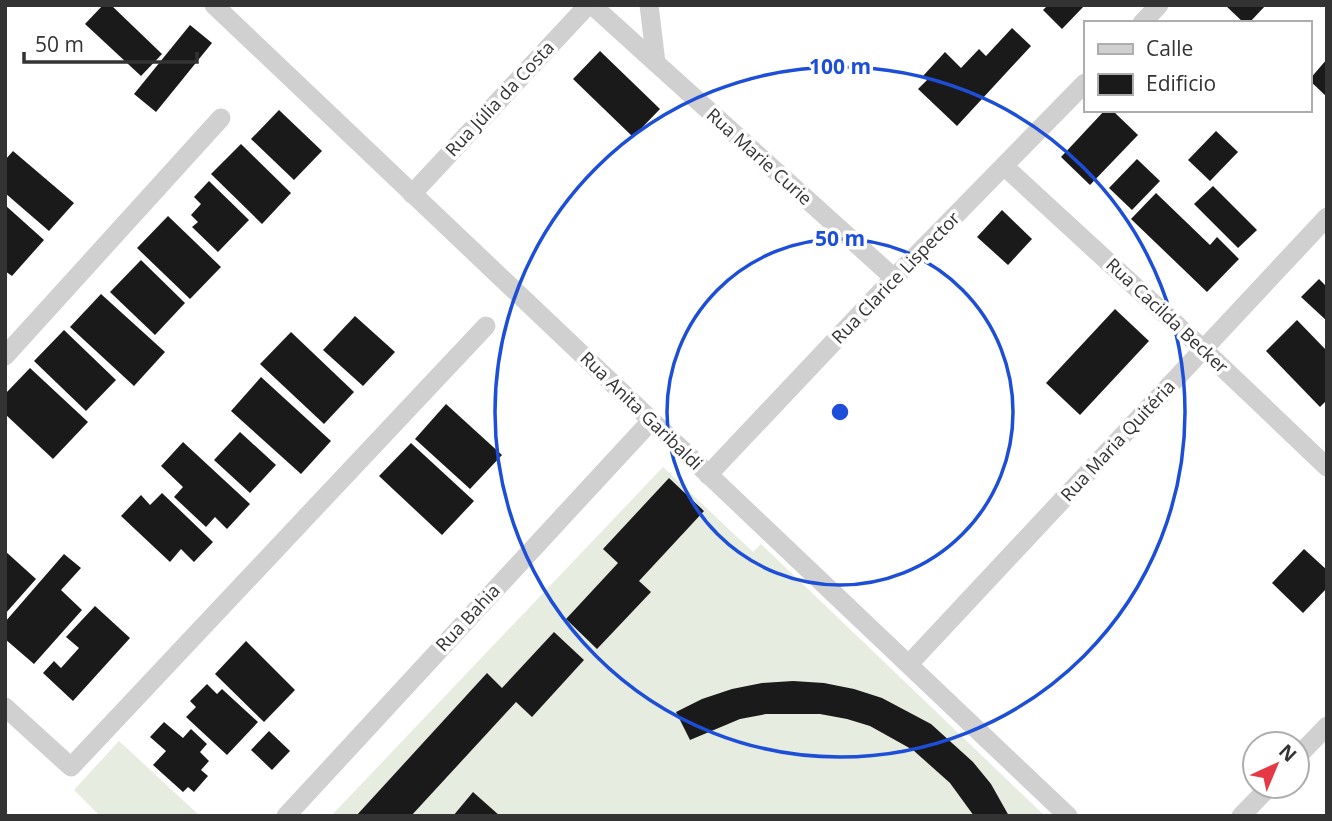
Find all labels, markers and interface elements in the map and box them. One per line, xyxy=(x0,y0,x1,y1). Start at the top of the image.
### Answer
scale bar xyxy=(24,21,198,65)
legend xyxy=(1084,21,1311,112)
text: 50 m xyxy=(35,30,84,58)
text: Calle xyxy=(1146,34,1193,62)
street label: Rua Júlia da Costa xyxy=(440,36,559,161)
text: 100 m xyxy=(809,52,871,80)
text: Edificio xyxy=(1146,69,1216,97)
street label: Rua Marie Curie xyxy=(702,102,818,210)
street label: Rua Clarice Lispector xyxy=(826,206,965,349)
text: 50 m xyxy=(815,224,865,252)
street label: Rua Cacilda Becker xyxy=(1101,252,1234,379)
street label: Rua Anita Garibaldi xyxy=(575,346,708,475)
street label: Rua Maria Quitéria xyxy=(1055,374,1180,506)
centre of rings xyxy=(828,400,852,424)
street label: Rua Bahia xyxy=(430,578,505,656)
north arrow xyxy=(1241,730,1311,800)
text: N xyxy=(1273,738,1302,767)

